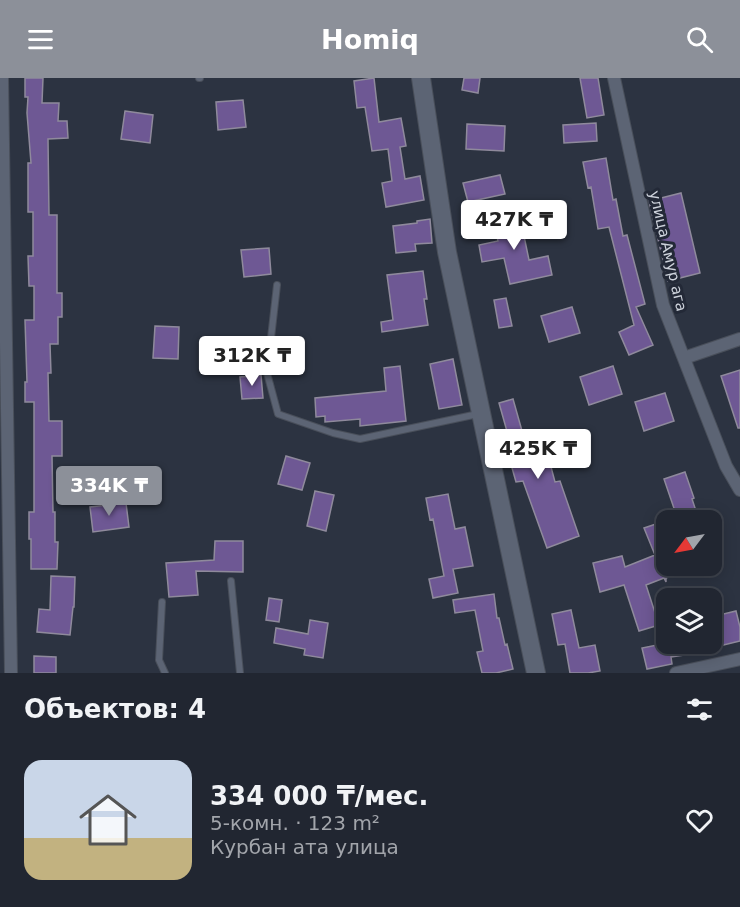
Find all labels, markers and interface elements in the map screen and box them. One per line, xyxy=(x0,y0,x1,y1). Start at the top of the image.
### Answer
icon: menu xyxy=(24,23,57,56)
icon: search xyxy=(683,23,716,56)
text: Homiq xyxy=(321,24,419,55)
street label: улица Амур ага xyxy=(645,189,691,313)
pin: 427K ₸ xyxy=(465,200,563,251)
text: 427K ₸ xyxy=(475,207,553,231)
pin: 312K ₸ xyxy=(203,336,301,387)
text: 312K ₸ xyxy=(213,343,291,367)
pin: 425K ₸ xyxy=(489,429,587,480)
text: 425K ₸ xyxy=(499,436,577,460)
pin: 334K ₸ xyxy=(60,466,158,517)
text: 334K ₸ xyxy=(70,473,148,497)
north arrow xyxy=(656,510,722,576)
map controls xyxy=(656,510,722,654)
button: layers xyxy=(656,588,722,654)
icon: filters xyxy=(683,693,716,726)
text: Объектов: 4 xyxy=(24,694,206,724)
text: 334 000 ₸/мес. xyxy=(210,781,428,811)
icon: home xyxy=(72,784,144,856)
icon: heart xyxy=(683,804,716,837)
text: 5-комн. · 123 m² xyxy=(210,811,380,835)
text: Курбан ата улица xyxy=(210,835,399,859)

